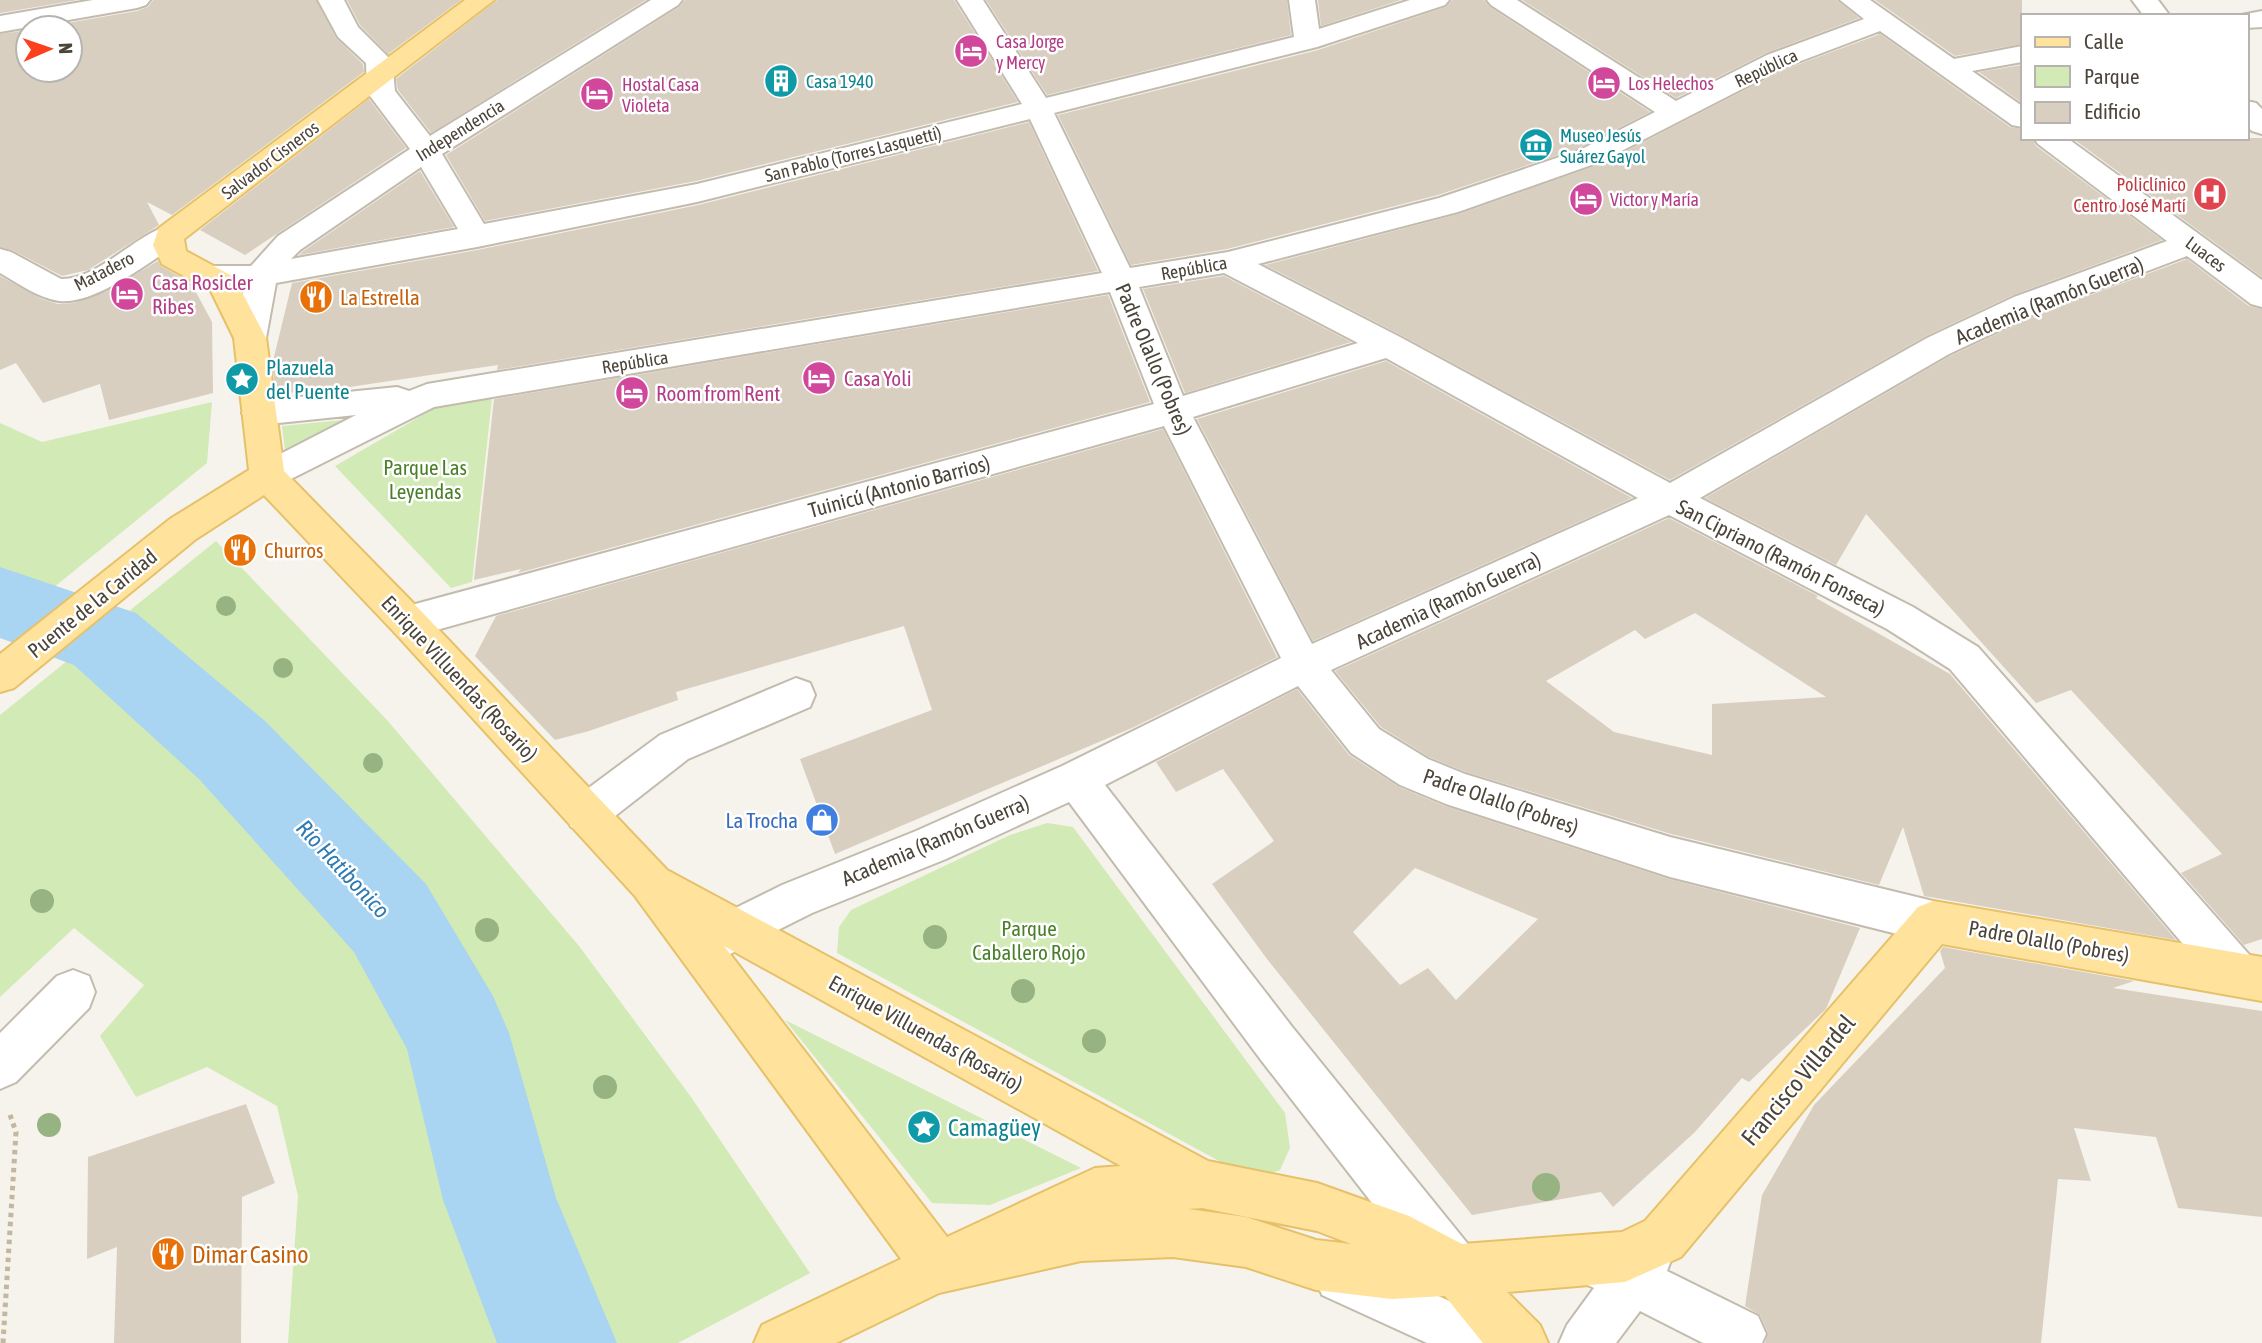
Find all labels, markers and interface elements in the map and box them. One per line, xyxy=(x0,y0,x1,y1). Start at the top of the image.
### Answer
north arrow xyxy=(14,14,84,84)
legend xyxy=(2021,14,2248,140)
text: Calle xyxy=(2084,29,2124,53)
place label: Casa Jorge y Mercy xyxy=(996,31,1064,73)
hotel icon: Casa Jorge y Mercy xyxy=(952,32,990,70)
text: N xyxy=(55,42,77,54)
street label: República xyxy=(1731,44,1801,92)
building icon: Casa 1940 xyxy=(762,62,800,100)
hotel icon: Los Helechos xyxy=(1585,64,1623,102)
text: Parque xyxy=(2084,64,2139,88)
place label: Casa 1940 xyxy=(806,71,874,92)
place label: Los Helechos xyxy=(1628,73,1714,94)
place label: Hostal Casa Violeta xyxy=(622,74,699,116)
hotel icon: Hostal Casa Violeta xyxy=(578,75,616,113)
street label: Independencia xyxy=(412,95,508,165)
text: Edificio xyxy=(2084,99,2141,123)
street label: Salvador Cisneros xyxy=(217,117,323,203)
street label: San Pablo (Torres Lasquetti) xyxy=(763,122,943,186)
place label: Museo Jesús Suárez Gayol xyxy=(1560,125,1646,167)
museum icon: Museo Jesús Suárez Gayol xyxy=(1517,126,1555,164)
place label: Policlínico Centro José Martí xyxy=(2073,174,2186,216)
hospital icon: Policlínico Centro José Martí xyxy=(2191,175,2229,213)
hotel icon: Victor y María xyxy=(1567,180,1605,218)
place label: Victor y María xyxy=(1610,189,1699,210)
street label: Luaces xyxy=(2182,232,2230,276)
street label: Matadero xyxy=(71,247,137,295)
street label: Academia (Ramón Guerra) xyxy=(1951,251,2147,349)
street label: República xyxy=(1159,252,1229,284)
place label: Casa Rosicler Ribes xyxy=(152,270,254,318)
hotel icon: Casa Rosicler Ribes xyxy=(108,275,146,313)
restaurant icon: La Estrella xyxy=(297,278,335,316)
street label: Padre Olallo (Pobres) xyxy=(1111,279,1197,439)
place label: La Estrella xyxy=(340,285,420,309)
street label: República xyxy=(600,346,670,378)
place label: Plazuela del Puente xyxy=(266,355,349,403)
hotel icon: Casa Yoli xyxy=(800,359,838,397)
place icon: Plazuela del Puente xyxy=(223,360,261,398)
place label: Casa Yoli xyxy=(844,366,912,390)
hotel icon: Room from Rent xyxy=(613,374,651,412)
place label: Room from Rent xyxy=(656,381,780,405)
street label: Tuinicú (Antonio Barrios) xyxy=(805,450,993,522)
park label: Parque Las Leyendas xyxy=(383,455,467,503)
street label: San Cipriano (Ramón Fonseca) xyxy=(1673,494,1889,620)
restaurant icon: Churros xyxy=(221,531,259,569)
place label: Churros xyxy=(264,538,323,562)
street label: Puente de la Caridad xyxy=(23,544,161,662)
street label: Academia (Ramón Guerra) xyxy=(1352,547,1544,653)
street label: Enrique Villuendas (Rosario) xyxy=(377,590,543,766)
street label: Padre Olallo (Pobres) xyxy=(1420,763,1582,839)
street label: Academia (Ramón Guerra) xyxy=(838,790,1032,890)
shop icon: La Trocha xyxy=(803,801,841,839)
place label: La Trocha xyxy=(725,808,798,832)
water label: Río Hatibonico xyxy=(291,815,395,923)
street label: Padre Olallo (Pobres) xyxy=(1967,915,2131,967)
park label: Parque Caballero Rojo xyxy=(972,916,1086,964)
street label: Enrique Villuendas (Rosario) xyxy=(825,970,1027,1096)
street label: Francisco Villardel xyxy=(1736,1009,1861,1151)
place icon: Camagüey xyxy=(905,1108,943,1146)
place label: Camagüey xyxy=(948,1114,1041,1141)
restaurant icon: Dimar Casino xyxy=(149,1235,187,1273)
place label: Dimar Casino xyxy=(192,1241,309,1268)

